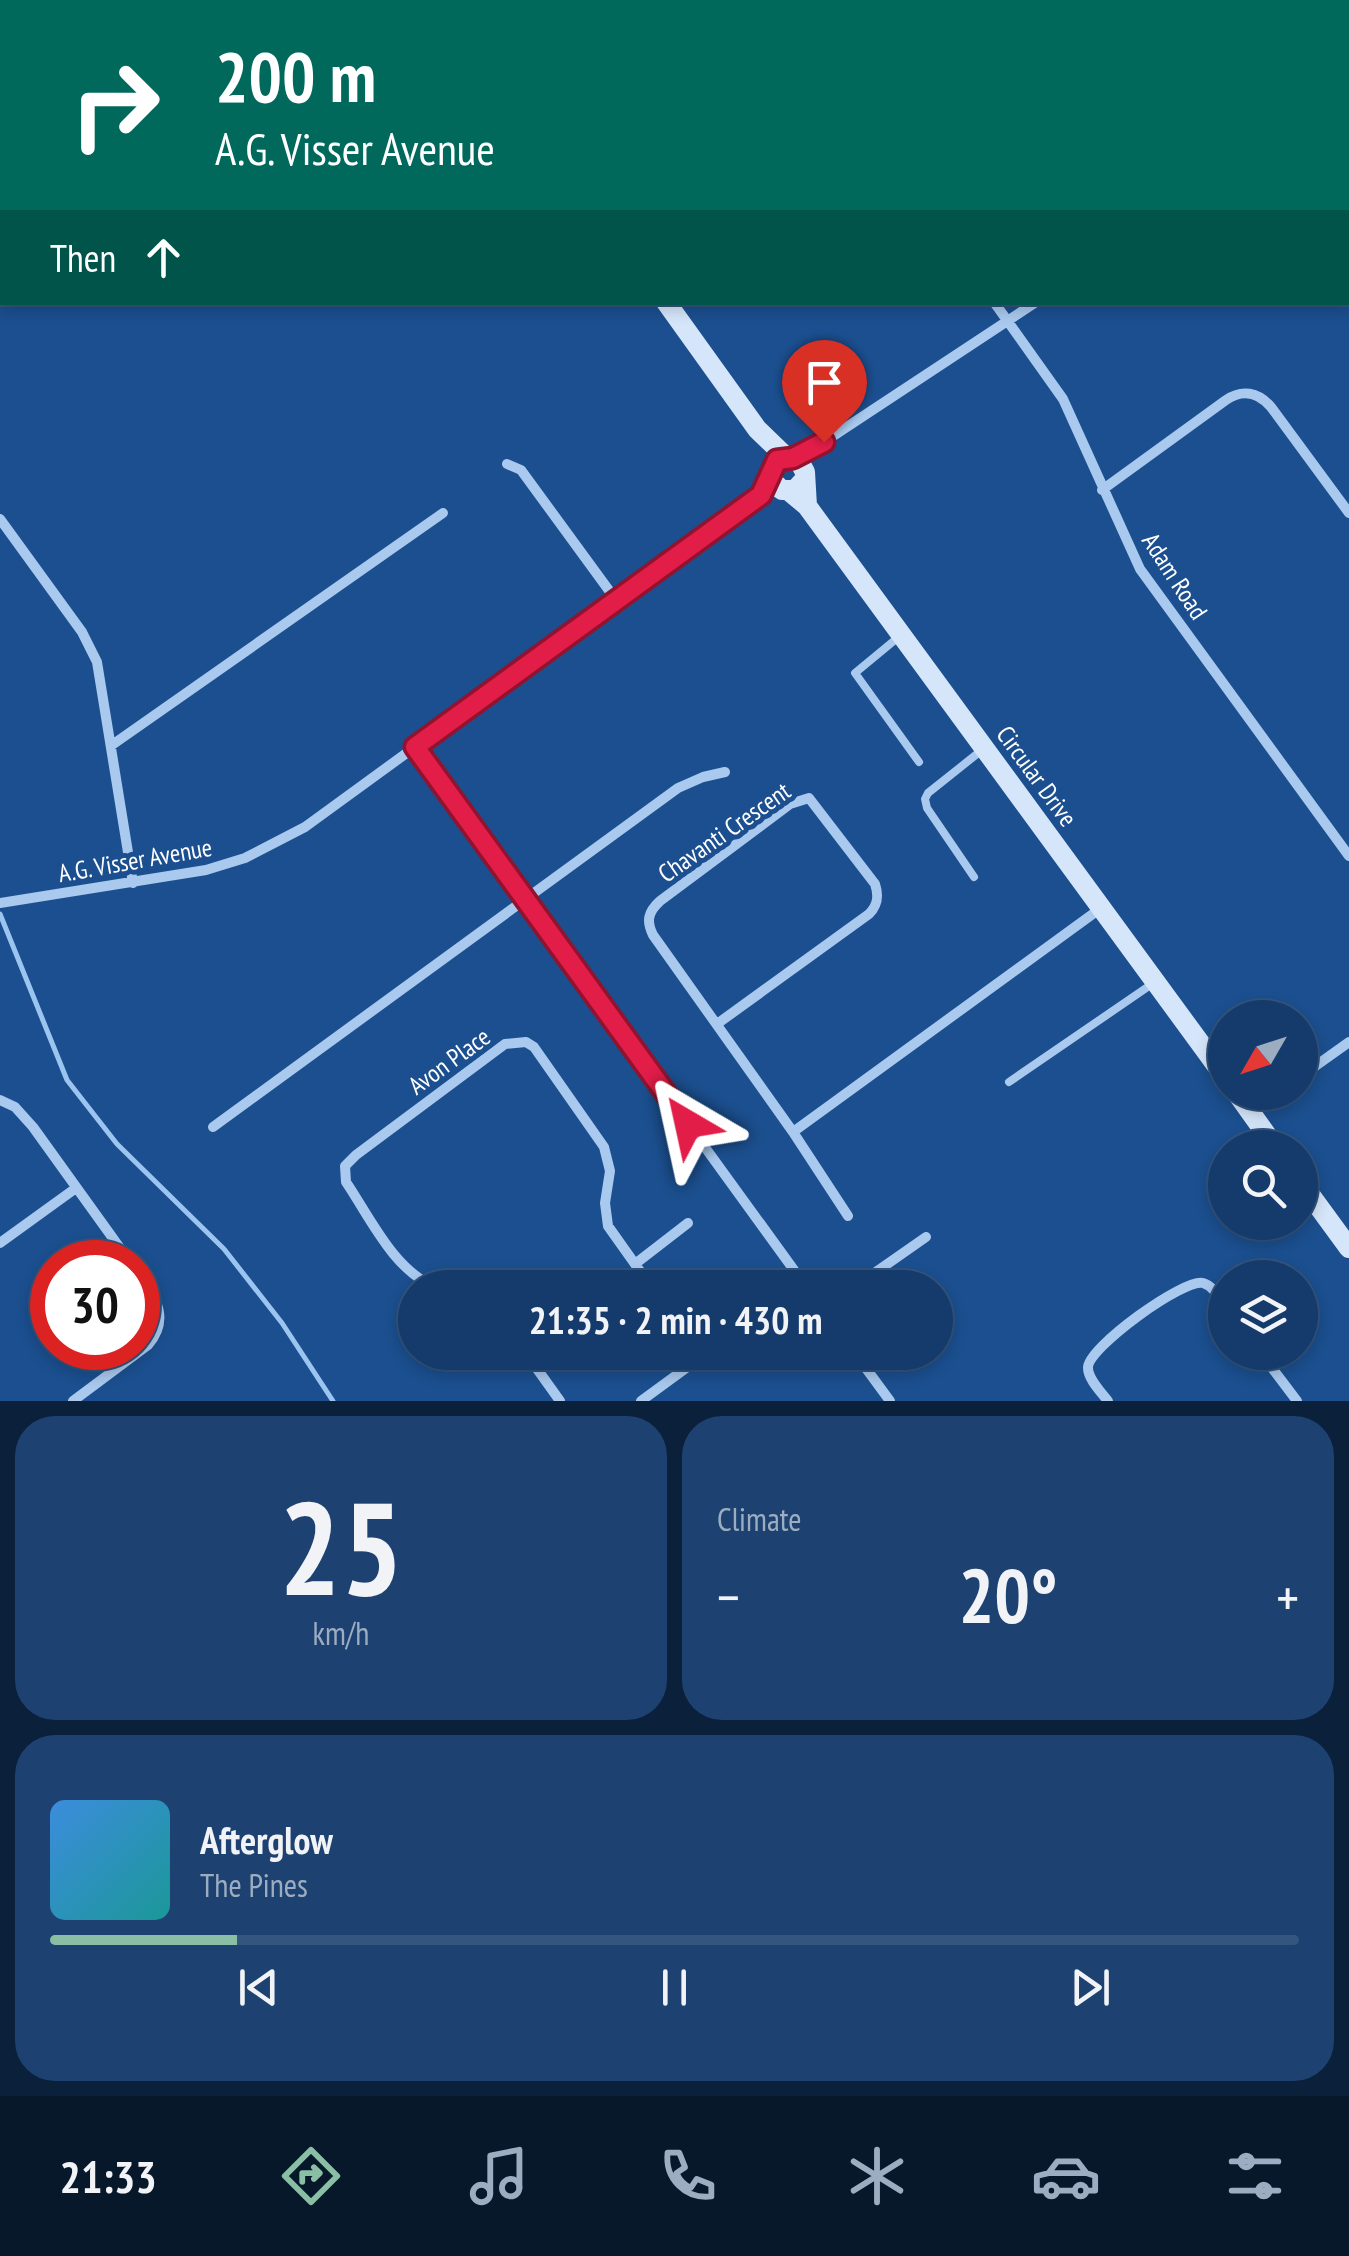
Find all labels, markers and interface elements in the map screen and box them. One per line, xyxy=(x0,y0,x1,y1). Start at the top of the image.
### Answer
text: 200 m xyxy=(215,31,376,121)
icon: right xyxy=(50,40,180,170)
text: A.G. Visser Avenue xyxy=(215,119,495,177)
icon: ahead xyxy=(136,230,191,285)
text: Then xyxy=(50,233,116,282)
pin xyxy=(782,340,867,443)
icon: arrive xyxy=(797,355,852,410)
street label: Adam Road xyxy=(1135,527,1215,625)
street label: Circular Drive xyxy=(990,719,1084,833)
street label: Chavanti Crescent xyxy=(652,775,796,889)
street label: A.G. Visser Avenue xyxy=(56,831,214,889)
north arrow xyxy=(1208,1000,1318,1110)
map controls xyxy=(1208,1000,1318,1370)
street label: Avon Place xyxy=(402,1021,496,1101)
position arrow xyxy=(636,1072,740,1176)
button: search xyxy=(1208,1130,1318,1240)
speed limit sign: 30 xyxy=(30,1240,160,1370)
button: layers xyxy=(1208,1260,1318,1370)
text: 21:35 · 2 min · 430 m xyxy=(529,1295,822,1344)
text: 25 xyxy=(279,1463,403,1631)
text: Climate xyxy=(717,1498,801,1540)
text: 20° xyxy=(958,1547,1058,1644)
text: − xyxy=(717,1561,740,1632)
text: + xyxy=(1276,1561,1299,1632)
text: km/h xyxy=(313,1612,369,1654)
text: Afterglow xyxy=(200,1815,333,1864)
text: The Pines xyxy=(200,1864,308,1906)
icon: previous xyxy=(231,1960,286,2015)
icon: pause xyxy=(647,1960,702,2015)
icon: next xyxy=(1063,1960,1118,2015)
icon: directions xyxy=(276,2141,346,2211)
icon: music xyxy=(464,2141,534,2211)
icon: phone xyxy=(653,2141,723,2211)
icon: climate xyxy=(842,2141,912,2211)
icon: car xyxy=(1031,2141,1101,2211)
icon: filters xyxy=(1220,2141,1290,2211)
text: 21:33 xyxy=(59,2147,157,2205)

